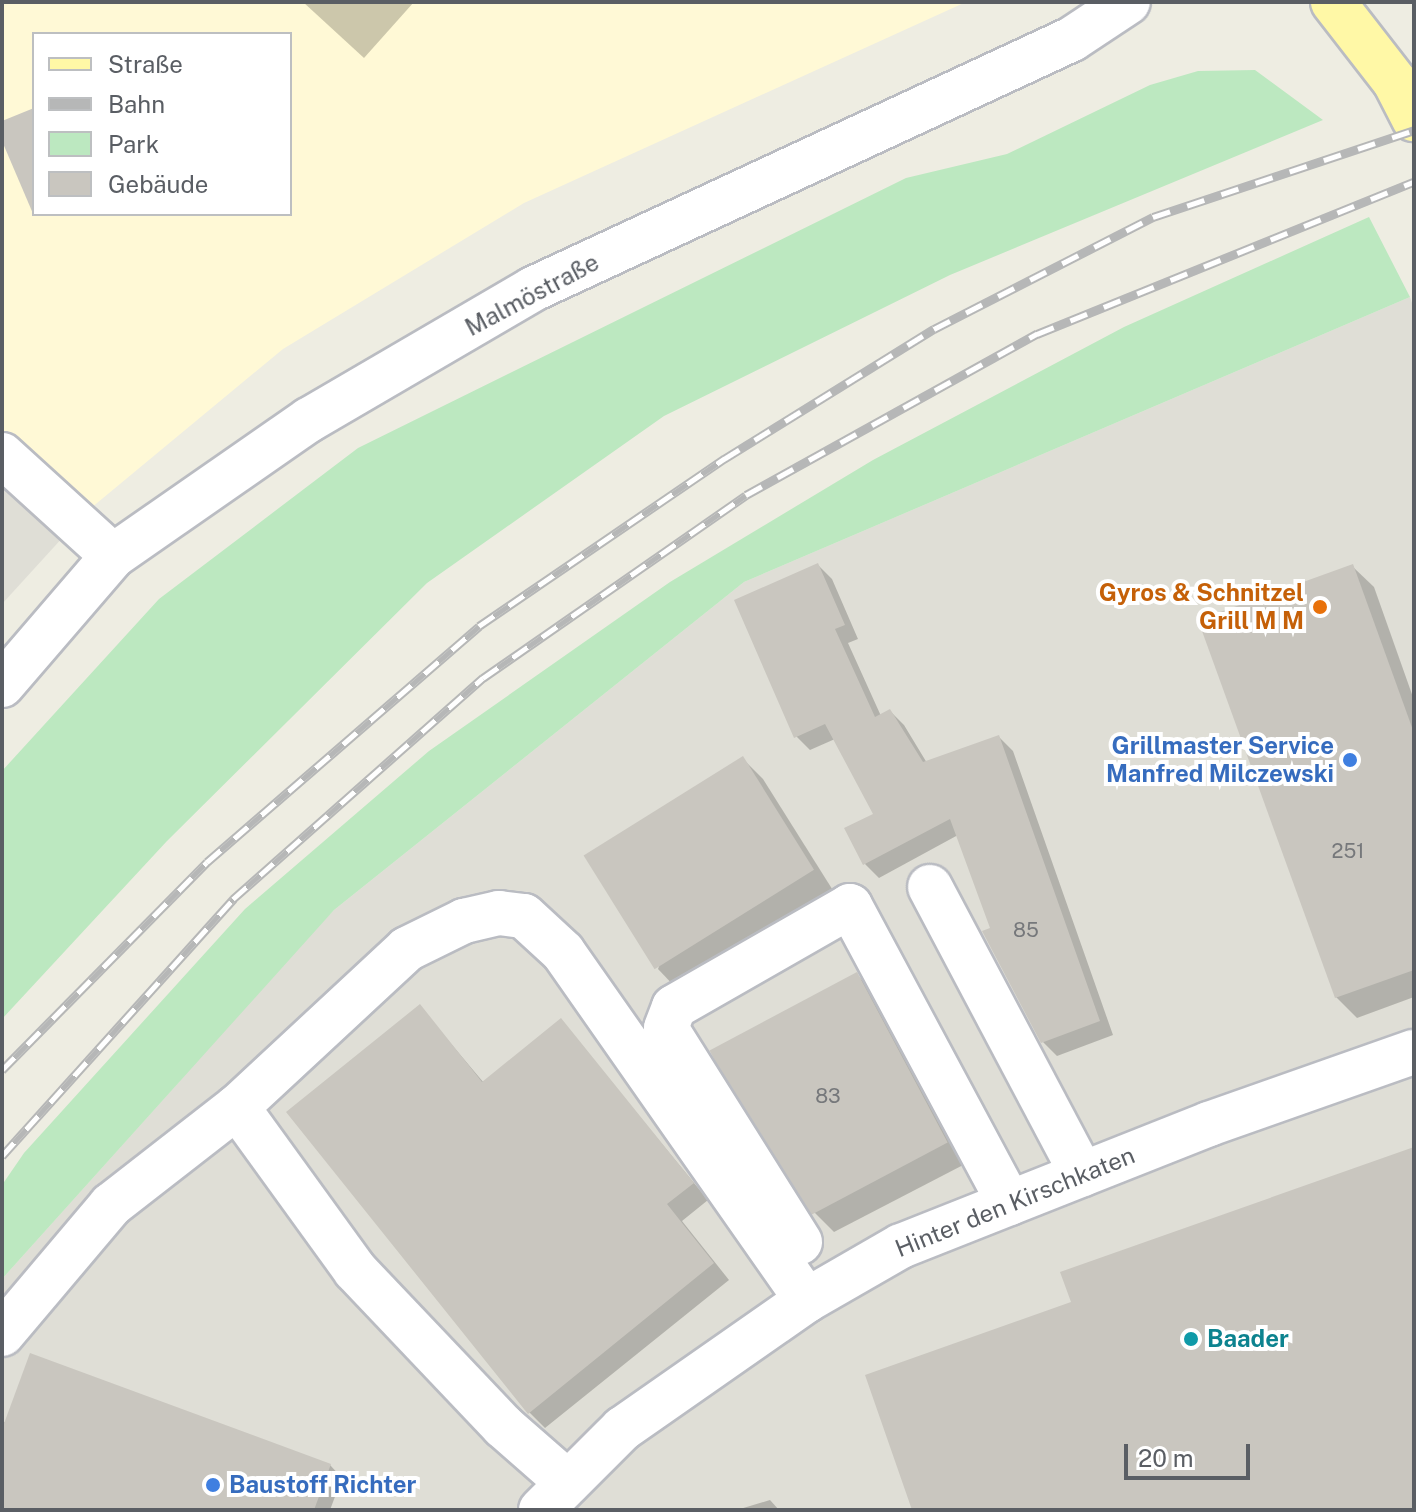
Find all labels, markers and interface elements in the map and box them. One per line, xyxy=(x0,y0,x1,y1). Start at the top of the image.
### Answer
legend xyxy=(32,32,292,216)
text: Straße xyxy=(108,50,183,78)
text: Bahn xyxy=(108,90,165,118)
text: Park xyxy=(108,130,159,158)
text: Gebäude xyxy=(108,170,208,198)
street label: Malmöstraße xyxy=(460,248,604,342)
place label: Gyros & Schnitzel Grill M M xyxy=(1099,579,1304,635)
marker: Gyros & Schnitzel Grill M M xyxy=(1311,598,1329,616)
place label: Grillmaster Service Manfred Milczewski xyxy=(1106,732,1334,788)
marker: Grillmaster Service Manfred Milczewski xyxy=(1341,751,1359,769)
house number: 251 xyxy=(1332,839,1364,863)
house number: 85 xyxy=(1013,918,1039,942)
house number: 83 xyxy=(815,1084,841,1108)
street label: Hinter den Kirschkaten xyxy=(891,1141,1139,1263)
place label: Baader xyxy=(1207,1325,1289,1353)
marker: Baader xyxy=(1182,1330,1200,1348)
scale bar xyxy=(1128,1428,1254,1478)
text: 20 m xyxy=(1138,1444,1194,1472)
place label: Baustoff Richter xyxy=(229,1471,416,1499)
marker: Baustoff Richter xyxy=(204,1476,222,1494)

